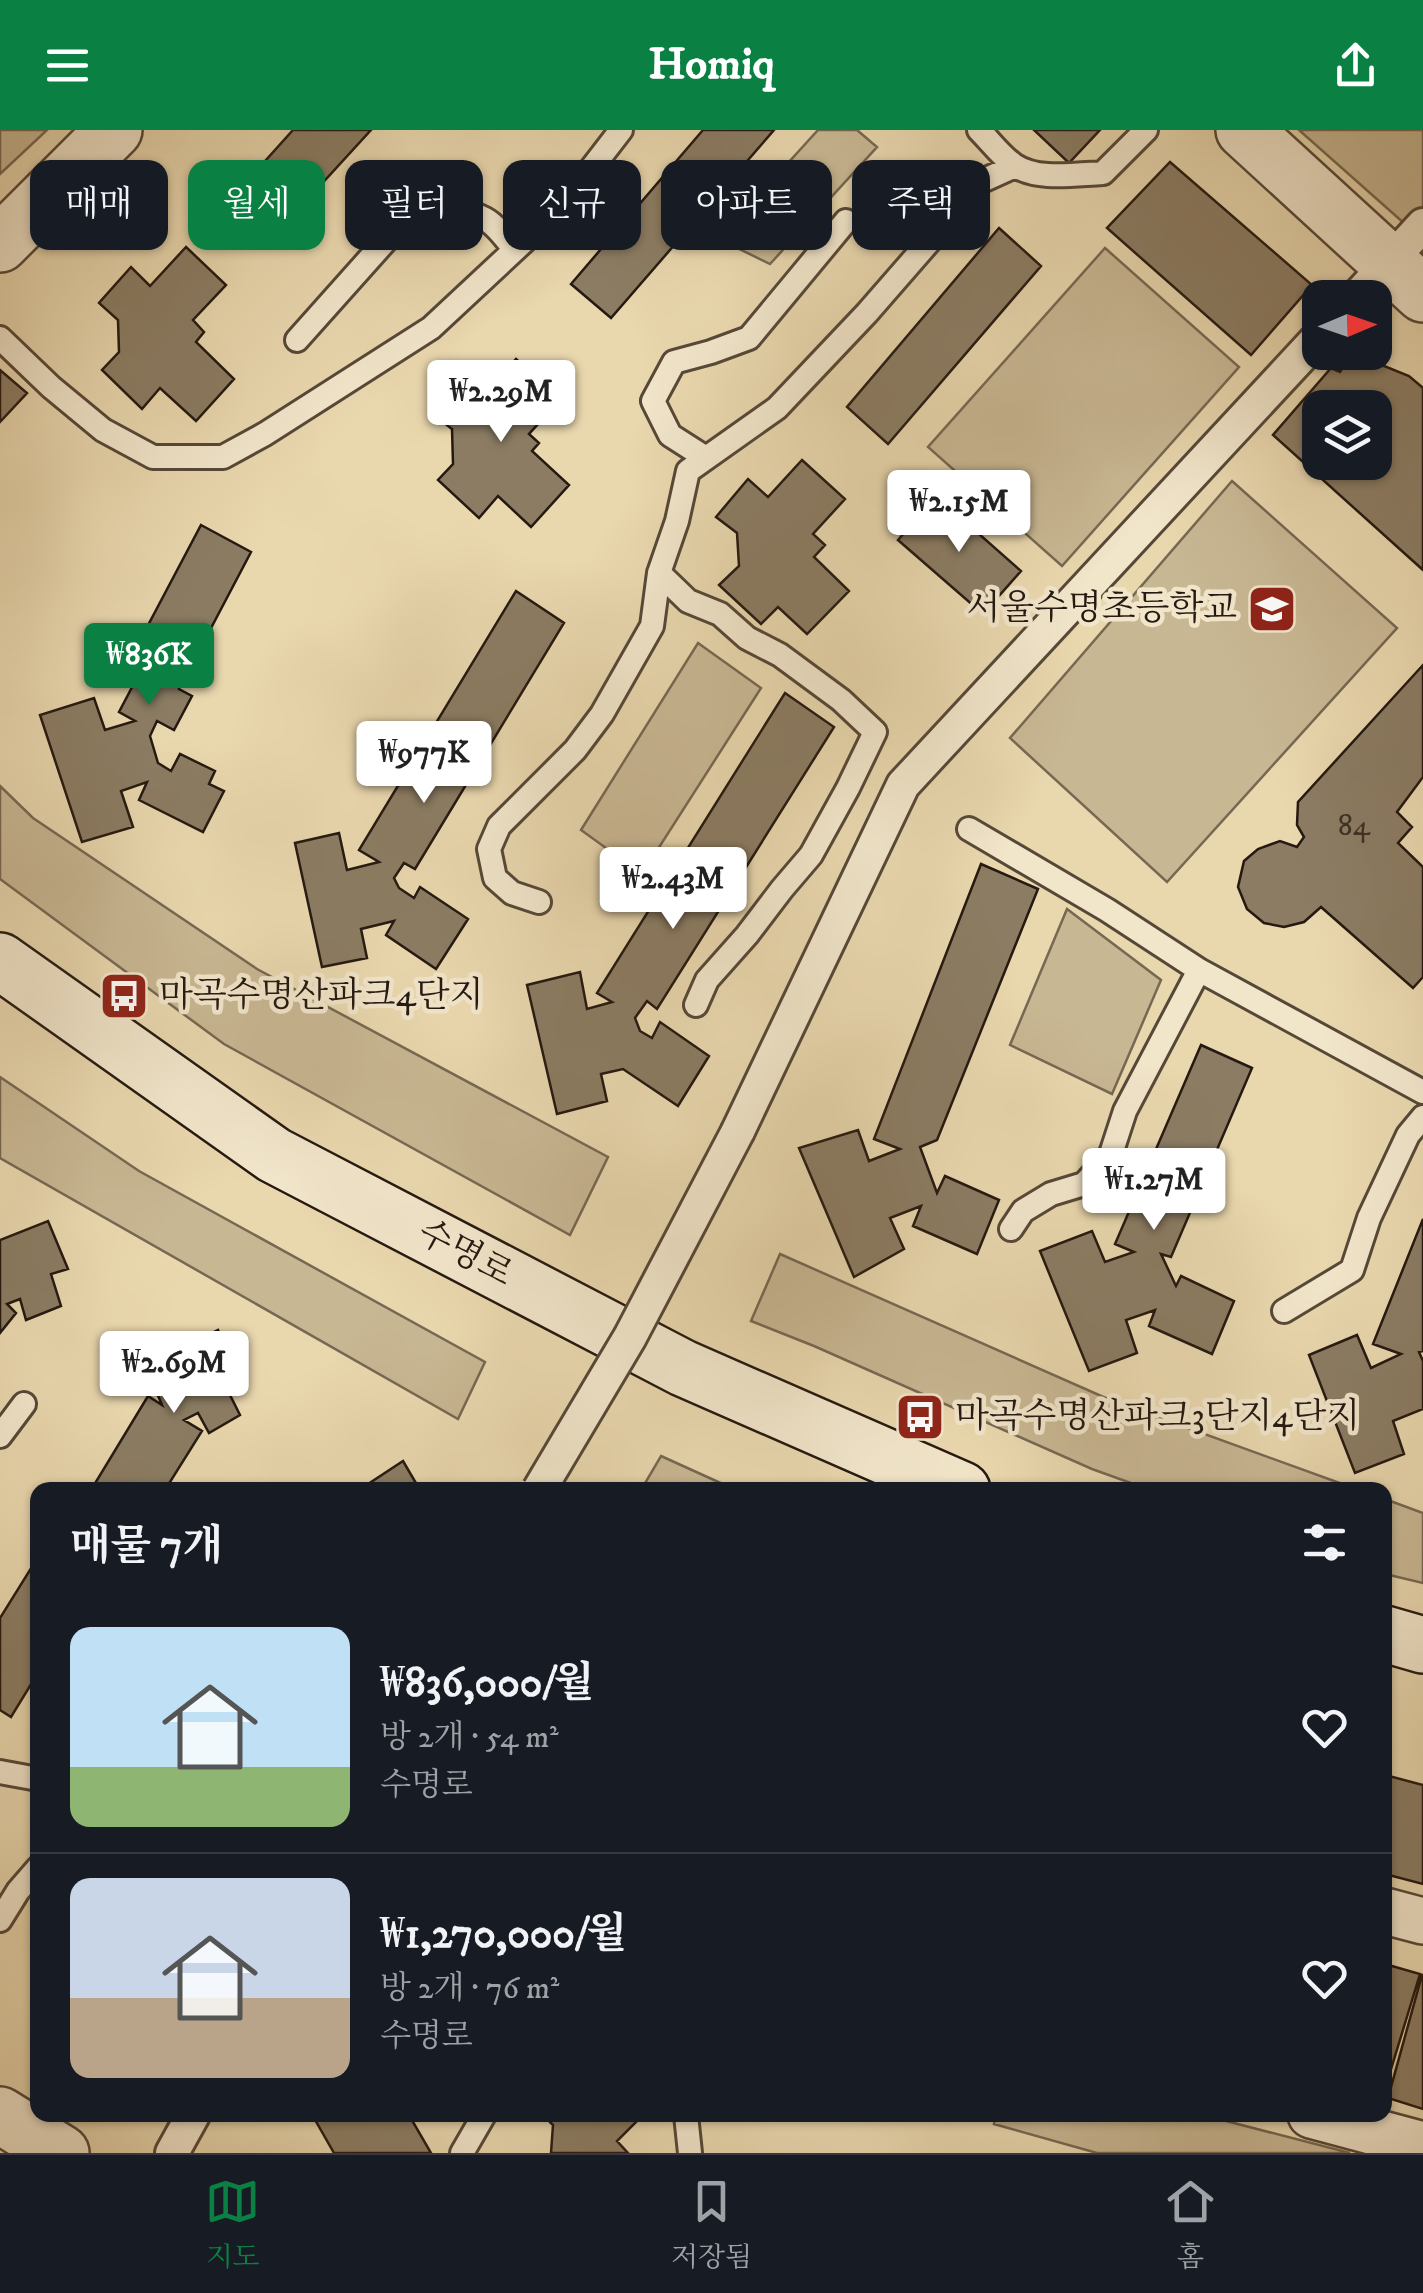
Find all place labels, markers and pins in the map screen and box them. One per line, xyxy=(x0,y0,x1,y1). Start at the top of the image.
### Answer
pin: ₩2.29M xyxy=(420,360,582,445)
pin: ₩2.15M xyxy=(878,470,1040,555)
school or university icon: 서울수명초등학교 xyxy=(1246,583,1298,635)
place label: 서울수명초등학교 xyxy=(967,587,1237,631)
pin: ₩836K xyxy=(79,623,219,708)
pin: ₩977K xyxy=(354,721,494,806)
pin: ₩2.43M xyxy=(592,847,754,932)
bus stop icon: 마곡수명산파크4단지 xyxy=(98,970,150,1022)
place label: 마곡수명산파크4단지 xyxy=(159,974,483,1018)
pin: ₩1.27M xyxy=(1073,1148,1235,1233)
pin: ₩2.69M xyxy=(93,1331,255,1416)
bus stop icon: 마곡수명산파크3단지4단지 xyxy=(894,1391,946,1443)
place label: 마곡수명산파크3단지4단지 xyxy=(955,1395,1360,1439)

